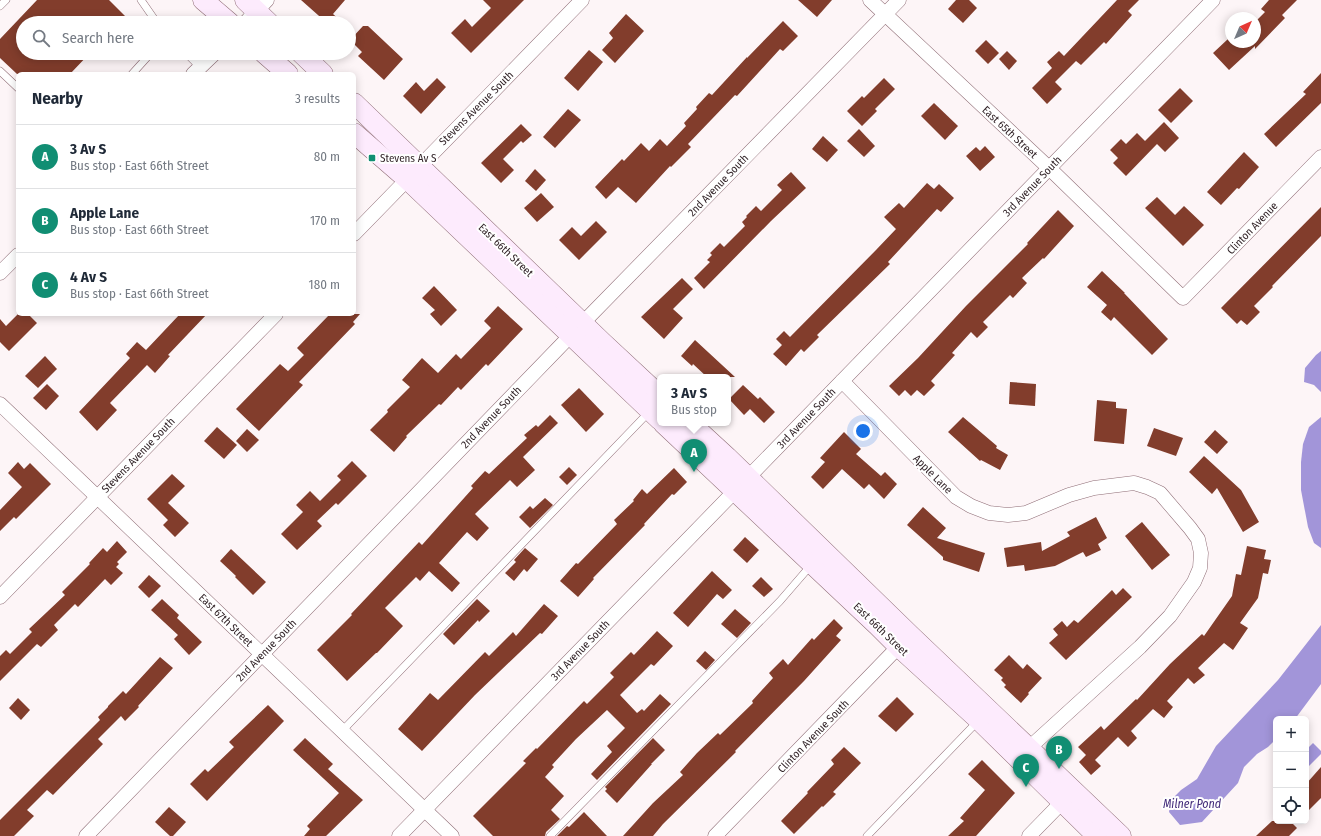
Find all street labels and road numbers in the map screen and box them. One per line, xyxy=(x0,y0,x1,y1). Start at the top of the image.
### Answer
street label: Stevens Avenue South xyxy=(437,69,516,148)
street label: East 65th Street xyxy=(979,104,1040,161)
street label: 2nd Avenue South xyxy=(685,152,751,219)
street label: 3rd Avenue South xyxy=(1000,153,1064,219)
street label: Clinton Avenue xyxy=(1224,200,1281,257)
street label: East 66th Street xyxy=(476,221,536,280)
street label: 2nd Avenue South xyxy=(458,384,524,451)
street label: 3rd Avenue South xyxy=(774,385,838,451)
street label: Stevens Avenue South xyxy=(99,415,178,496)
street label: Apple Lane xyxy=(910,452,955,497)
street label: East 67th Street xyxy=(196,591,256,650)
street label: East 66th Street xyxy=(851,600,911,659)
street label: 2nd Avenue South xyxy=(233,617,299,684)
street label: 3rd Avenue South xyxy=(548,617,612,683)
street label: Clinton Avenue South xyxy=(775,697,852,776)

